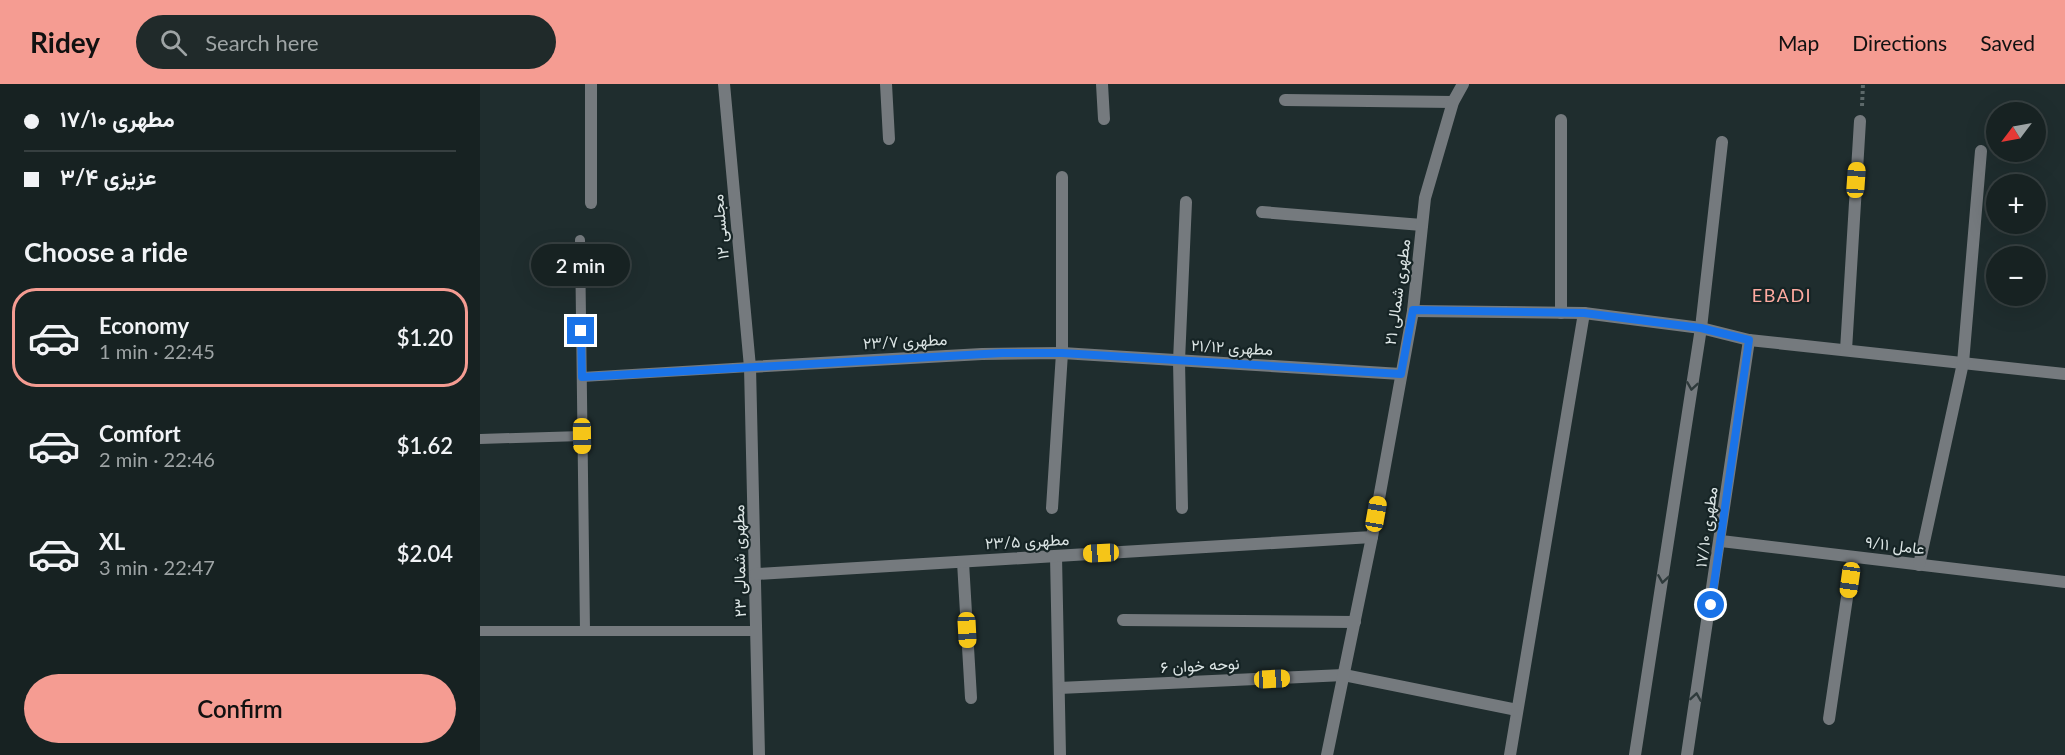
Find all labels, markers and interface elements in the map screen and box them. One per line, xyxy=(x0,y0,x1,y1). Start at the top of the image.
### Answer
search box xyxy=(136,15,556,69)
text: Ridey xyxy=(30,25,100,59)
icon: search xyxy=(157,26,190,59)
text: Search here xyxy=(205,29,319,56)
text: Map xyxy=(1778,30,1819,55)
text: Directions xyxy=(1852,30,1947,55)
text: Saved xyxy=(1980,30,2035,55)
north arrow xyxy=(1986,102,2046,162)
map controls xyxy=(1986,102,2046,306)
text: مطهری ۱۷/۱۰ xyxy=(60,105,175,132)
car xyxy=(1846,161,1866,199)
text: عزیزی ۳/۴ xyxy=(60,163,156,190)
button: + xyxy=(1986,174,2046,234)
street label: مجلسی ۱۲ xyxy=(707,193,734,261)
text: Choose a ride xyxy=(24,235,188,268)
street label: مطهری شمالی ۲۱ xyxy=(1380,238,1415,346)
callout: 2 min xyxy=(531,244,630,286)
button: − xyxy=(1986,246,2046,306)
text: 2 min xyxy=(556,253,605,277)
district label: EBADI xyxy=(1752,284,1812,306)
icon: car xyxy=(27,311,81,365)
text: Economy xyxy=(99,312,189,339)
route end xyxy=(567,317,594,344)
text: $1.20 xyxy=(397,324,453,351)
street label: مطهری ۲۳/۷ xyxy=(862,329,948,354)
street label: مطهری ۲۱/۱۲ xyxy=(1190,335,1274,360)
text: 1 min · 22:45 xyxy=(99,339,215,363)
one-way arrow xyxy=(1687,381,1699,391)
car xyxy=(573,418,591,454)
icon: car xyxy=(27,419,81,473)
text: Comfort xyxy=(99,420,181,447)
text: $1.62 xyxy=(397,432,453,459)
text: 2 min · 22:46 xyxy=(99,447,215,471)
street label: مطهری ۱۷/۱۰ xyxy=(1690,485,1723,569)
car xyxy=(1364,495,1388,533)
street label: مطهری شمالی ۲۳ xyxy=(728,504,751,618)
icon: car xyxy=(27,527,81,581)
text: XL xyxy=(99,528,125,555)
street label: مطهری ۲۳/۵ xyxy=(984,529,1070,554)
street label: عامل ۹/۱۱ xyxy=(1864,531,1926,560)
text: $2.04 xyxy=(397,540,453,567)
car xyxy=(1083,543,1119,563)
text: 3 min · 22:47 xyxy=(99,555,215,579)
car xyxy=(1839,561,1861,599)
one-way arrow xyxy=(1657,574,1669,583)
route start xyxy=(1697,591,1724,618)
car xyxy=(957,612,977,648)
street label: نوحه خوان ۶ xyxy=(1160,653,1240,678)
car xyxy=(1254,669,1290,689)
button: Confirm xyxy=(24,674,456,743)
one-way arrow xyxy=(1690,693,1702,702)

